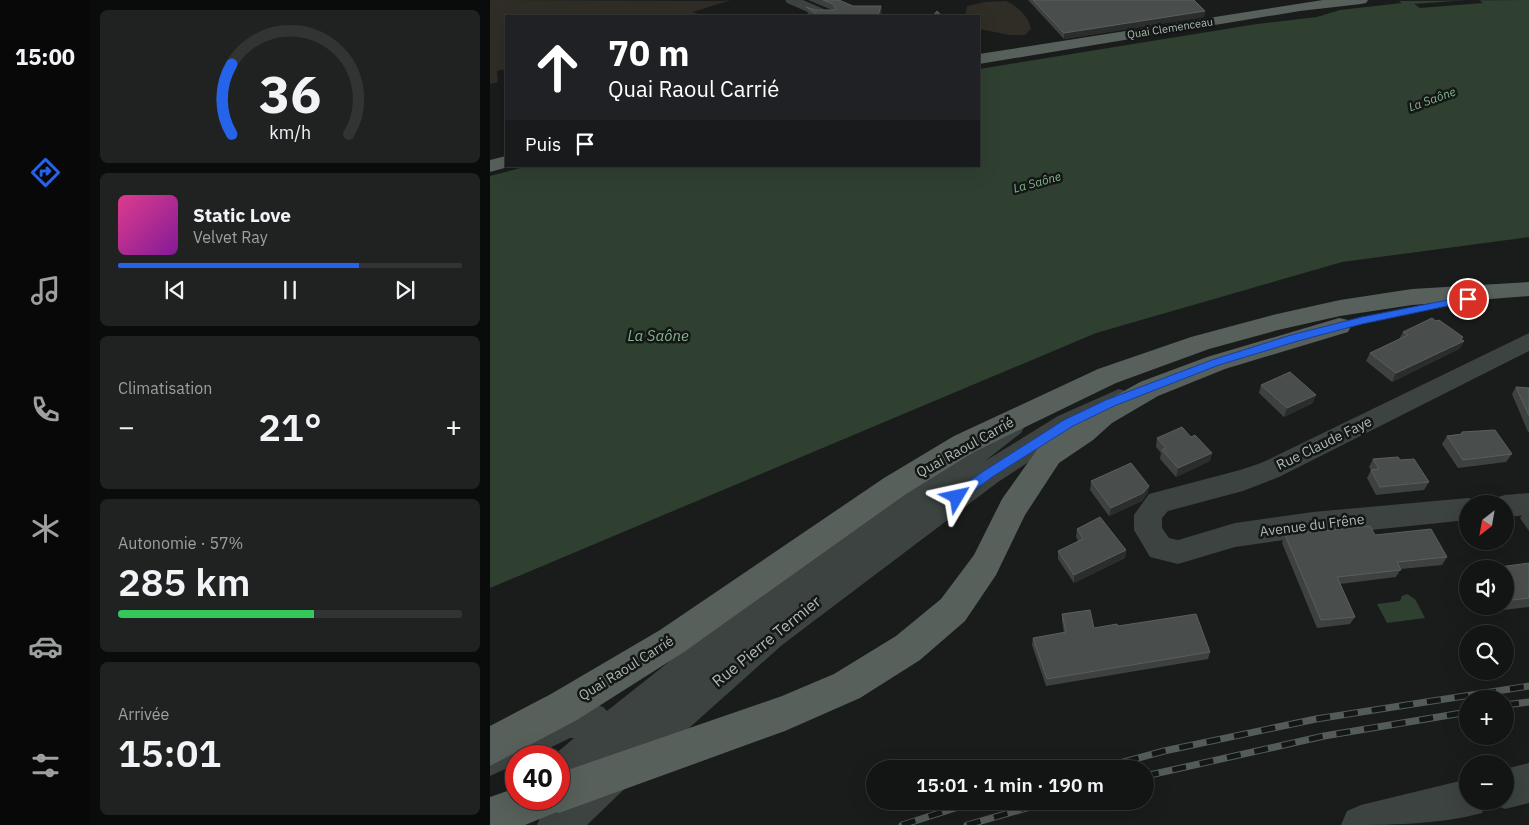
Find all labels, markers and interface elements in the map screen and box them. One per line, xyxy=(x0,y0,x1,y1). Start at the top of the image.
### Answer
street label: Quai Clemenceau xyxy=(1126,14,1214,42)
text: 70 m xyxy=(608,30,690,76)
icon: ahead xyxy=(525,35,590,100)
text: 15:00 xyxy=(15,42,75,71)
text: 36 xyxy=(259,60,321,127)
text: Quai Raoul Carrié xyxy=(608,74,779,103)
water label: La Saône xyxy=(1406,84,1458,114)
text: km/h xyxy=(269,121,311,144)
icon: arrive xyxy=(571,130,599,158)
text: Puis xyxy=(525,132,561,156)
icon: directions xyxy=(28,155,63,190)
water label: La Saône xyxy=(1011,168,1063,196)
text: Static Love xyxy=(193,203,291,227)
text: Velvet Ray xyxy=(193,227,268,247)
icon: music xyxy=(28,273,63,308)
icon: previous xyxy=(161,276,189,304)
icon: pause xyxy=(276,276,304,304)
icon: next xyxy=(391,276,419,304)
pin xyxy=(1447,278,1489,320)
icon: arrive xyxy=(1454,285,1482,313)
water label: La Saône xyxy=(627,326,689,345)
text: Climatisation xyxy=(118,378,212,398)
icon: phone xyxy=(28,392,63,427)
text: 21° xyxy=(258,402,322,451)
text: − xyxy=(118,408,135,445)
text: + xyxy=(445,408,462,445)
street label: Rue Claude Faye xyxy=(1273,412,1375,474)
street label: Quai Raoul Carrié xyxy=(913,413,1017,481)
position arrow xyxy=(930,470,982,522)
north arrow xyxy=(1459,495,1514,550)
map controls xyxy=(1459,495,1514,810)
street label: Avenue du Frêne xyxy=(1259,510,1366,540)
icon: climate xyxy=(28,511,63,546)
text: Autonomie · 57% xyxy=(118,533,243,553)
text: 285 km xyxy=(118,557,250,606)
button: sound xyxy=(1459,560,1514,615)
street label: Rue Pierre Termier xyxy=(708,591,824,691)
button: search xyxy=(1459,625,1514,680)
icon: car xyxy=(28,629,63,664)
street label: Quai Raoul Carrié xyxy=(575,631,677,705)
button: + xyxy=(1459,690,1514,745)
text: Arrivée xyxy=(118,704,169,724)
text: 15:01 xyxy=(118,728,221,777)
speed limit sign: 40 xyxy=(505,745,570,810)
icon: filters xyxy=(28,748,63,783)
button: − xyxy=(1459,755,1514,810)
text: 15:01 · 1 min · 190 m xyxy=(916,773,1104,797)

